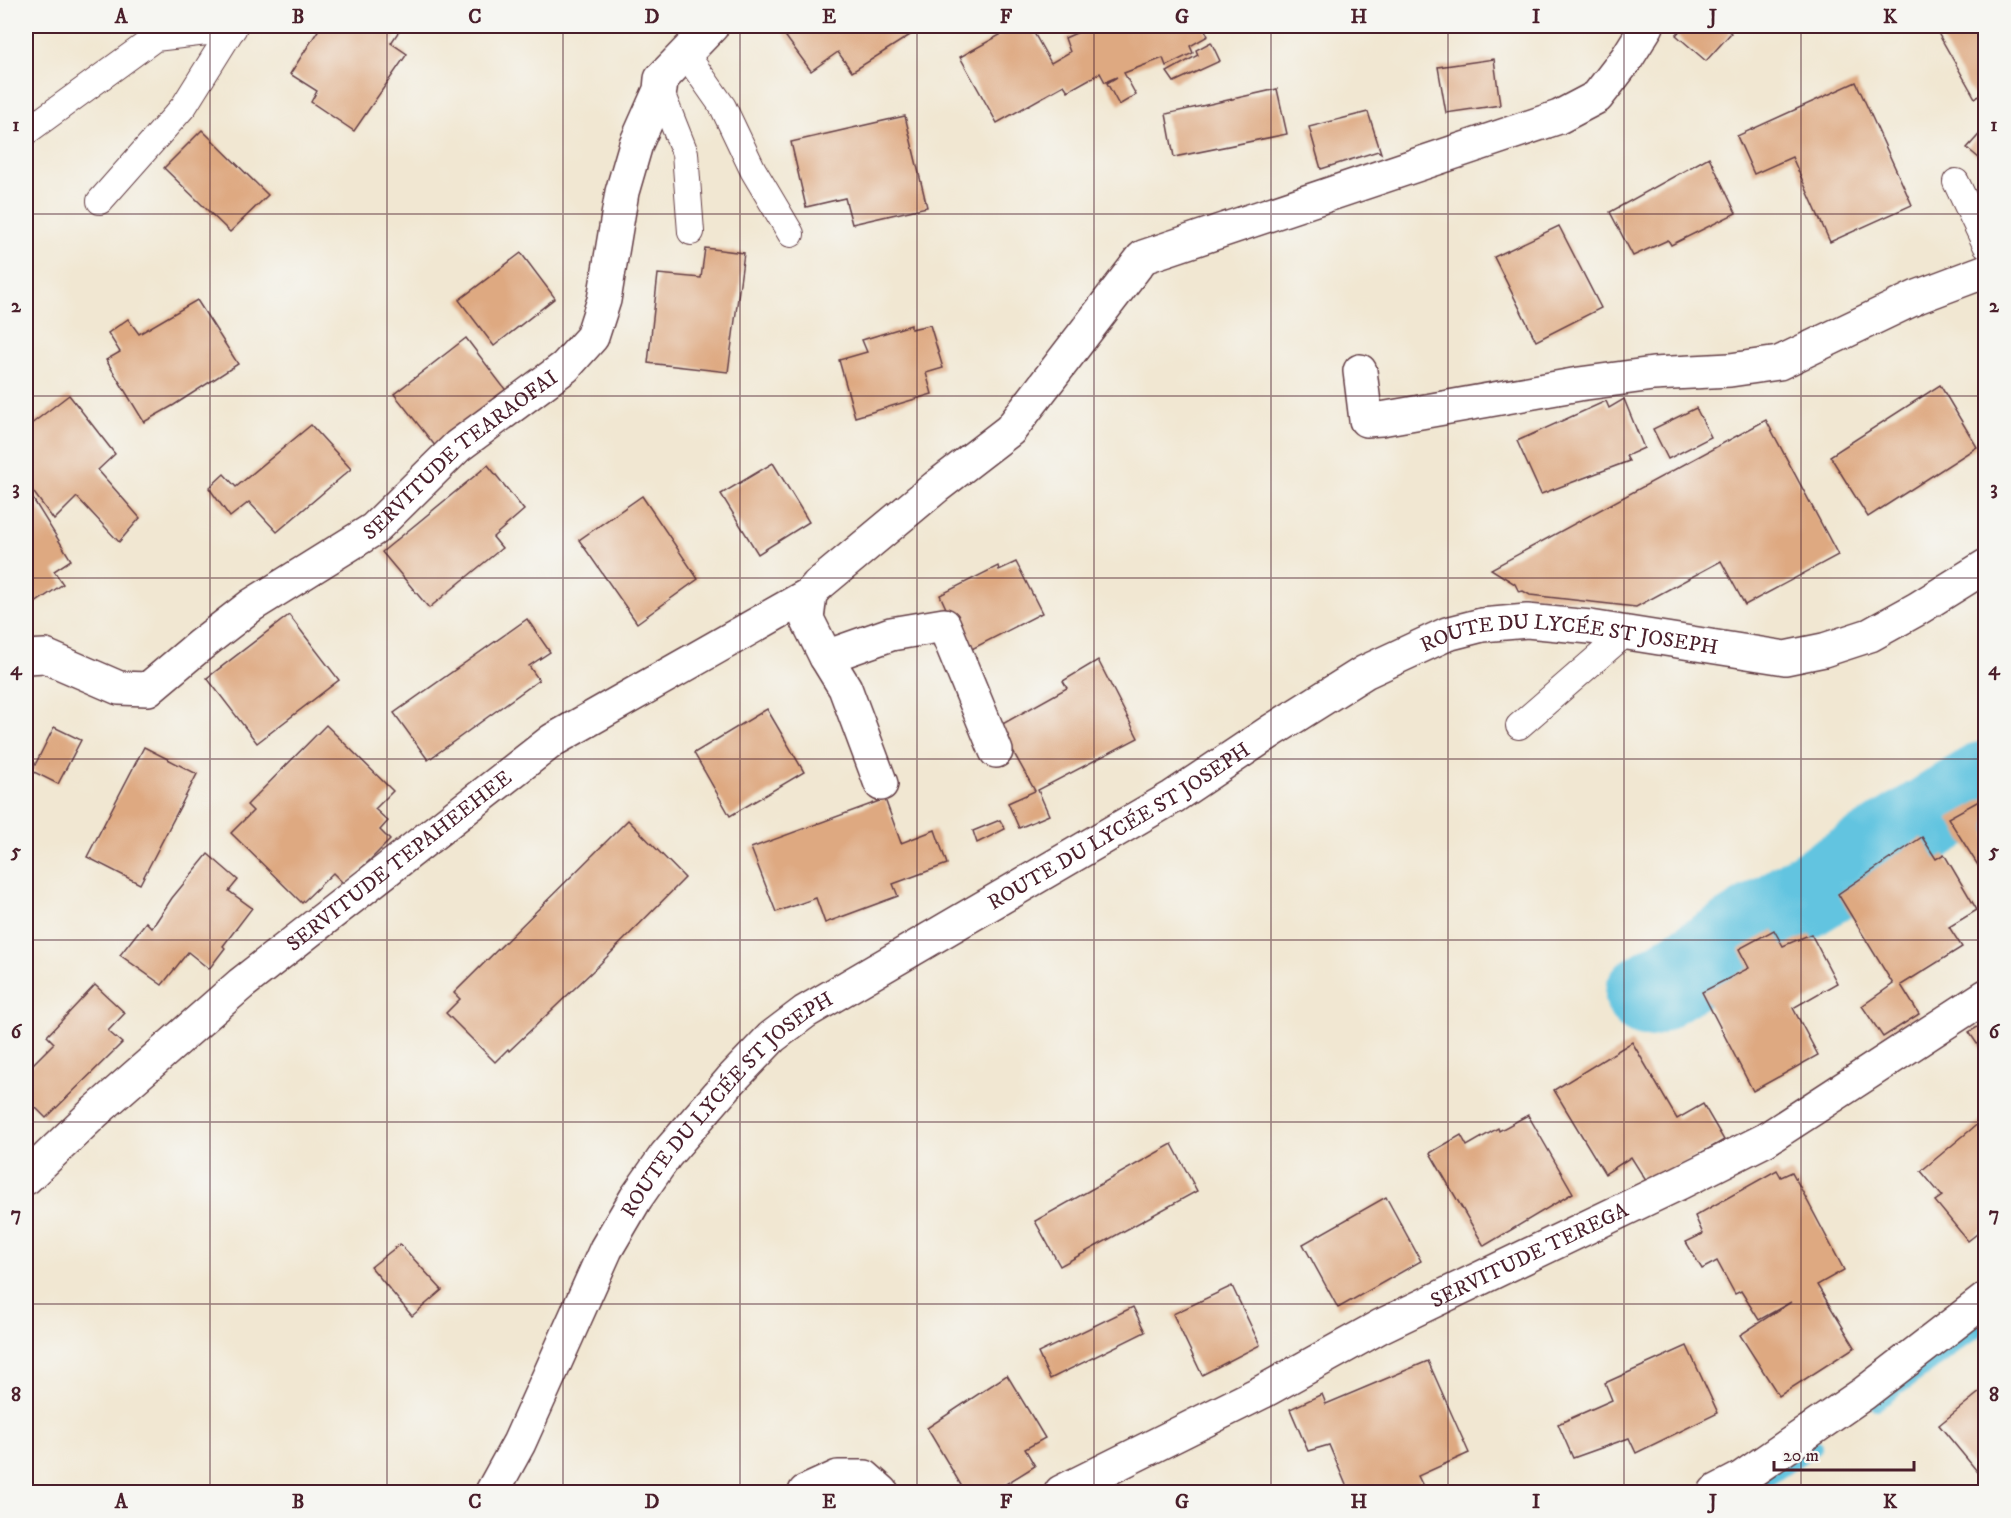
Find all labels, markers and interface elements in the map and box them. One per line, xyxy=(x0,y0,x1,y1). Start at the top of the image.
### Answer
text: A xyxy=(114,5,129,30)
text: B xyxy=(292,5,304,30)
text: C xyxy=(468,5,482,30)
text: D xyxy=(645,5,660,30)
text: E xyxy=(822,5,836,30)
text: F xyxy=(1000,5,1013,30)
text: G xyxy=(1175,5,1189,30)
text: H xyxy=(1351,5,1368,30)
text: I xyxy=(1532,5,1540,30)
text: J xyxy=(1707,5,1717,30)
text: K xyxy=(1883,5,1898,30)
text: 1 xyxy=(12,113,20,138)
text: 1 xyxy=(1990,113,1998,138)
text: 2 xyxy=(11,294,22,319)
text: 2 xyxy=(1989,294,2000,319)
street label: SERVITUDE TEARAOFAI xyxy=(359,365,563,546)
text: 3 xyxy=(12,476,20,501)
text: 3 xyxy=(1990,476,1998,501)
street label: ROUTE DU LYCÉE ST JOSEPH xyxy=(1416,609,1720,661)
text: 4 xyxy=(10,657,23,682)
text: 4 xyxy=(1988,657,2001,682)
street label: ROUTE DU LYCÉE ST JOSEPH xyxy=(983,737,1255,916)
street label: SERVITUDE TEPAHEEHEE xyxy=(282,765,517,958)
text: 5 xyxy=(10,839,21,864)
text: 5 xyxy=(1988,839,1999,864)
street label: ROUTE DU LYCÉE ST JOSEPH xyxy=(616,986,838,1222)
text: 6 xyxy=(11,1020,23,1045)
text: 6 xyxy=(1989,1020,2001,1045)
street label: SERVITUDE TEREGA xyxy=(1427,1197,1633,1314)
text: 7 xyxy=(11,1202,21,1227)
text: 7 xyxy=(1989,1202,1999,1227)
text: 8 xyxy=(11,1383,21,1408)
text: 8 xyxy=(1989,1383,1999,1408)
scale bar xyxy=(1774,1434,1914,1472)
text: 20 m xyxy=(1783,1445,1819,1467)
text: A xyxy=(114,1490,129,1515)
text: B xyxy=(292,1490,304,1515)
text: C xyxy=(468,1490,482,1515)
text: D xyxy=(645,1490,660,1515)
text: E xyxy=(822,1490,836,1515)
text: F xyxy=(1000,1490,1013,1515)
text: G xyxy=(1175,1490,1189,1515)
text: H xyxy=(1351,1490,1368,1515)
text: I xyxy=(1532,1490,1540,1515)
text: J xyxy=(1707,1490,1717,1515)
text: K xyxy=(1883,1490,1898,1515)

